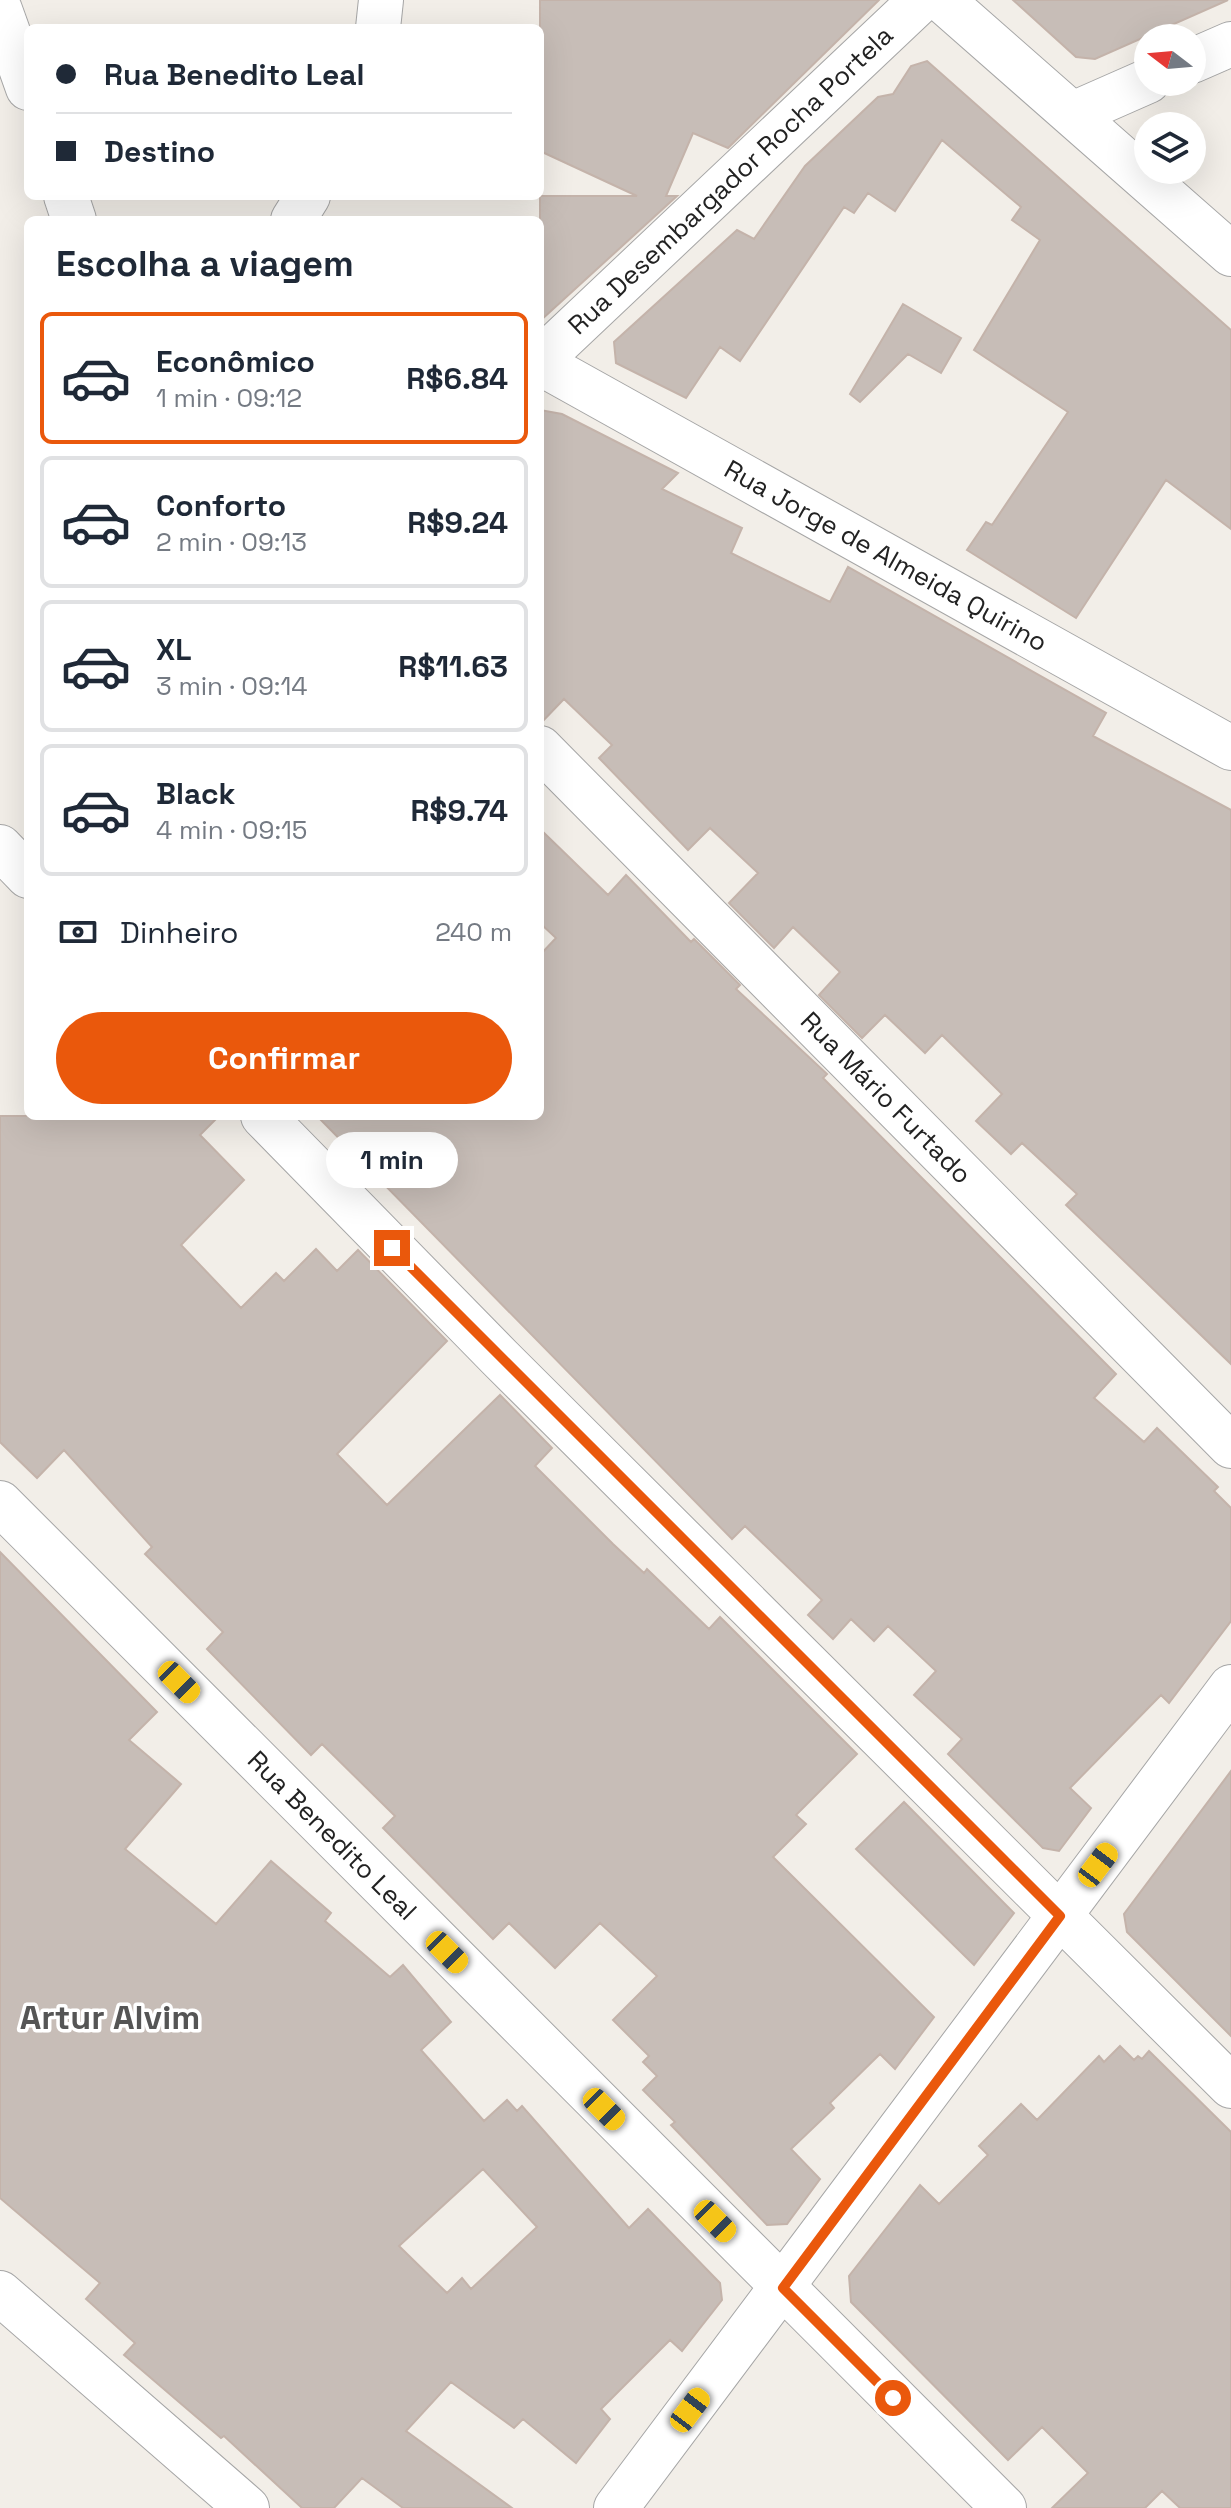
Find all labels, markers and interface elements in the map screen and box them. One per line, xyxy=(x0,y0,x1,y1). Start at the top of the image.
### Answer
street label: Rua Desembargador Rocha Portela xyxy=(561,18,900,342)
north arrow xyxy=(1134,24,1206,96)
map controls xyxy=(1134,24,1206,184)
text: Rua Benedito Leal xyxy=(104,55,365,94)
button: layers xyxy=(1134,112,1206,184)
text: Destino xyxy=(104,132,215,171)
text: Escolha a viagem xyxy=(56,241,354,287)
icon: car xyxy=(60,342,132,414)
text: Econômico xyxy=(156,342,315,381)
text: R$6.84 xyxy=(406,359,508,398)
text: 1 min · 09:12 xyxy=(156,381,302,415)
street label: Rua Jorge de Almeida Quirino xyxy=(718,452,1053,659)
icon: car xyxy=(60,486,132,558)
text: Conforto xyxy=(156,486,286,525)
text: R$9.24 xyxy=(407,503,508,542)
text: 2 min · 09:13 xyxy=(156,525,307,559)
icon: car xyxy=(60,630,132,702)
text: XL xyxy=(156,630,192,669)
text: R$11.63 xyxy=(398,647,508,686)
text: 3 min · 09:14 xyxy=(156,669,308,703)
icon: car xyxy=(60,774,132,846)
text: Black xyxy=(156,774,235,813)
text: R$9.74 xyxy=(410,791,508,830)
text: 4 min · 09:15 xyxy=(156,813,307,847)
icon: cash xyxy=(56,910,100,954)
text: Dinheiro xyxy=(120,913,238,952)
text: 240 m xyxy=(435,915,512,949)
street label: Rua Mário Furtado xyxy=(793,1004,979,1191)
button: Confirmar xyxy=(56,1012,512,1104)
callout: 1 min xyxy=(326,1132,458,1188)
text: 1 min xyxy=(360,1143,424,1177)
route end xyxy=(374,1230,410,1266)
car xyxy=(154,1657,204,1707)
street label: Rua Benedito Leal xyxy=(240,1743,424,1928)
car xyxy=(1074,1839,1122,1891)
car xyxy=(422,1927,472,1977)
district label: Artur Alvim xyxy=(20,1996,200,2039)
car xyxy=(579,2084,629,2134)
car xyxy=(690,2196,740,2246)
route start xyxy=(875,2380,911,2416)
car xyxy=(666,2384,714,2436)

